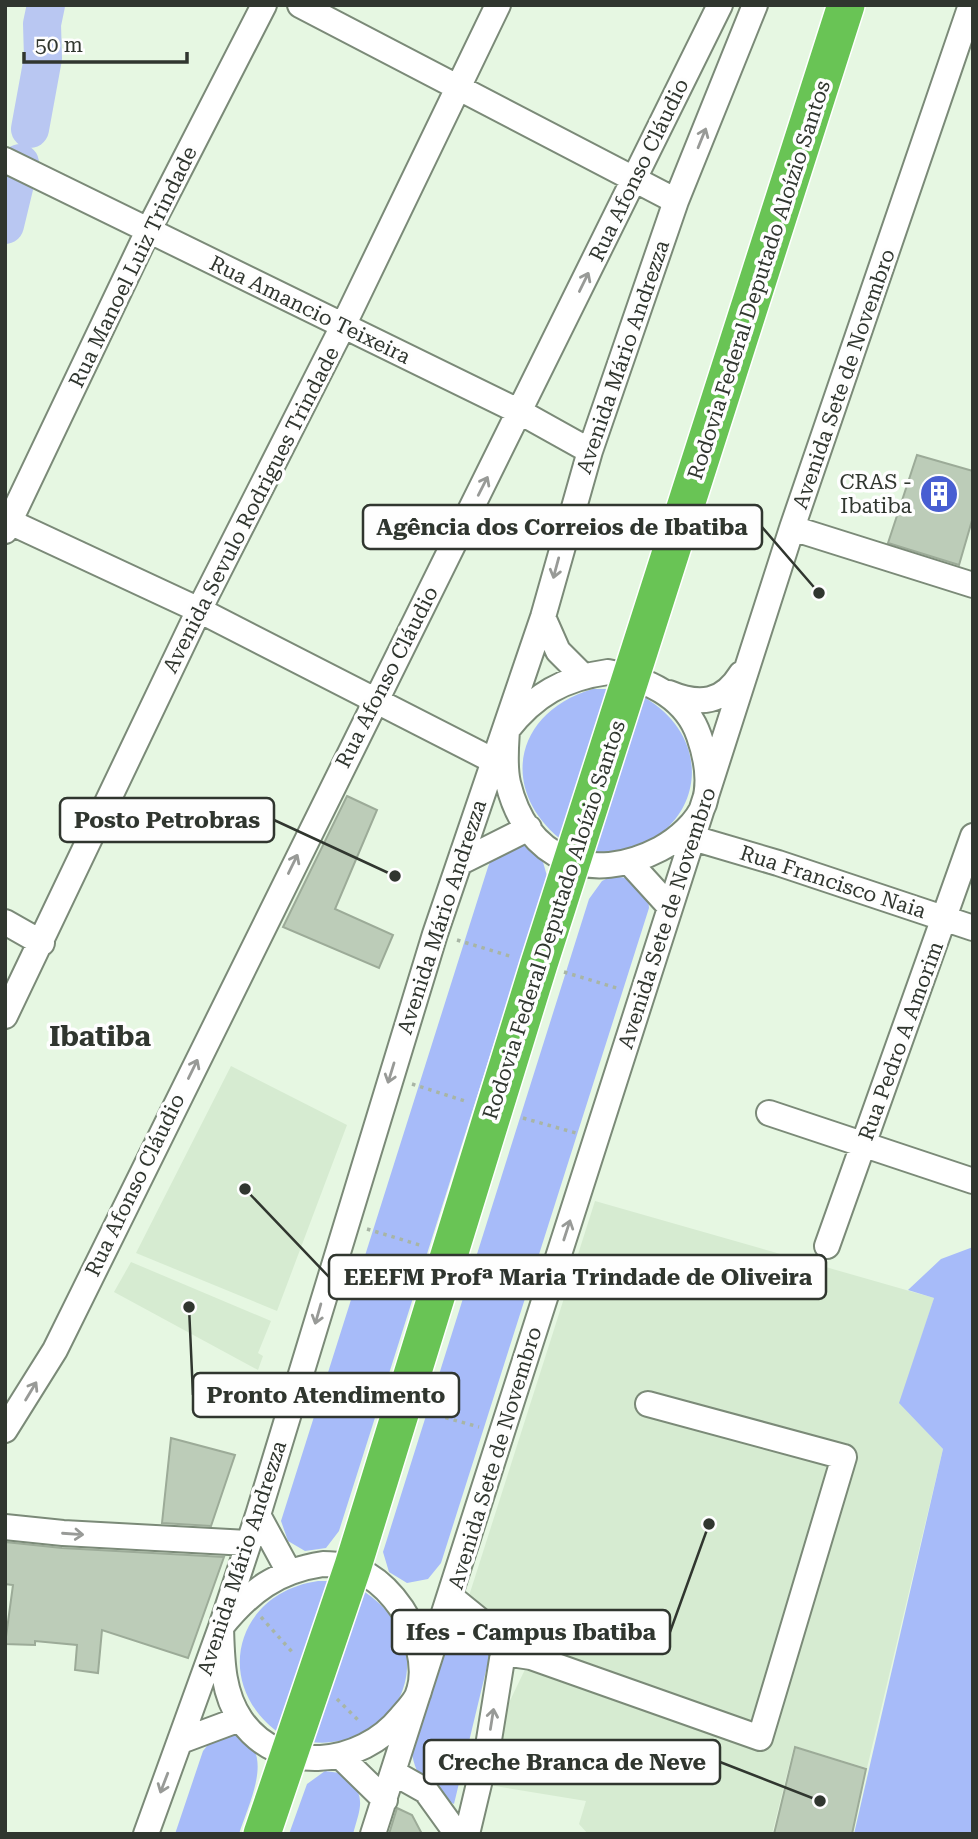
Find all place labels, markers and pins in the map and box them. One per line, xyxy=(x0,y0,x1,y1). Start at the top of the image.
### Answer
place label: CRAS - Ibatiba xyxy=(839,470,913,518)
building icon: CRAS - Ibatiba xyxy=(918,473,960,515)
callout: Agência dos Correios de Ibatiba xyxy=(363,505,762,549)
callout: Posto Petrobras xyxy=(60,798,274,842)
callout: EEEFM Profª Maria Trindade de Oliveira xyxy=(329,1255,826,1299)
callout: Pronto Atendimento xyxy=(193,1373,459,1417)
callout: Ifes - Campus Ibatiba xyxy=(392,1610,670,1654)
callout: Creche Branca de Neve xyxy=(424,1740,720,1784)

